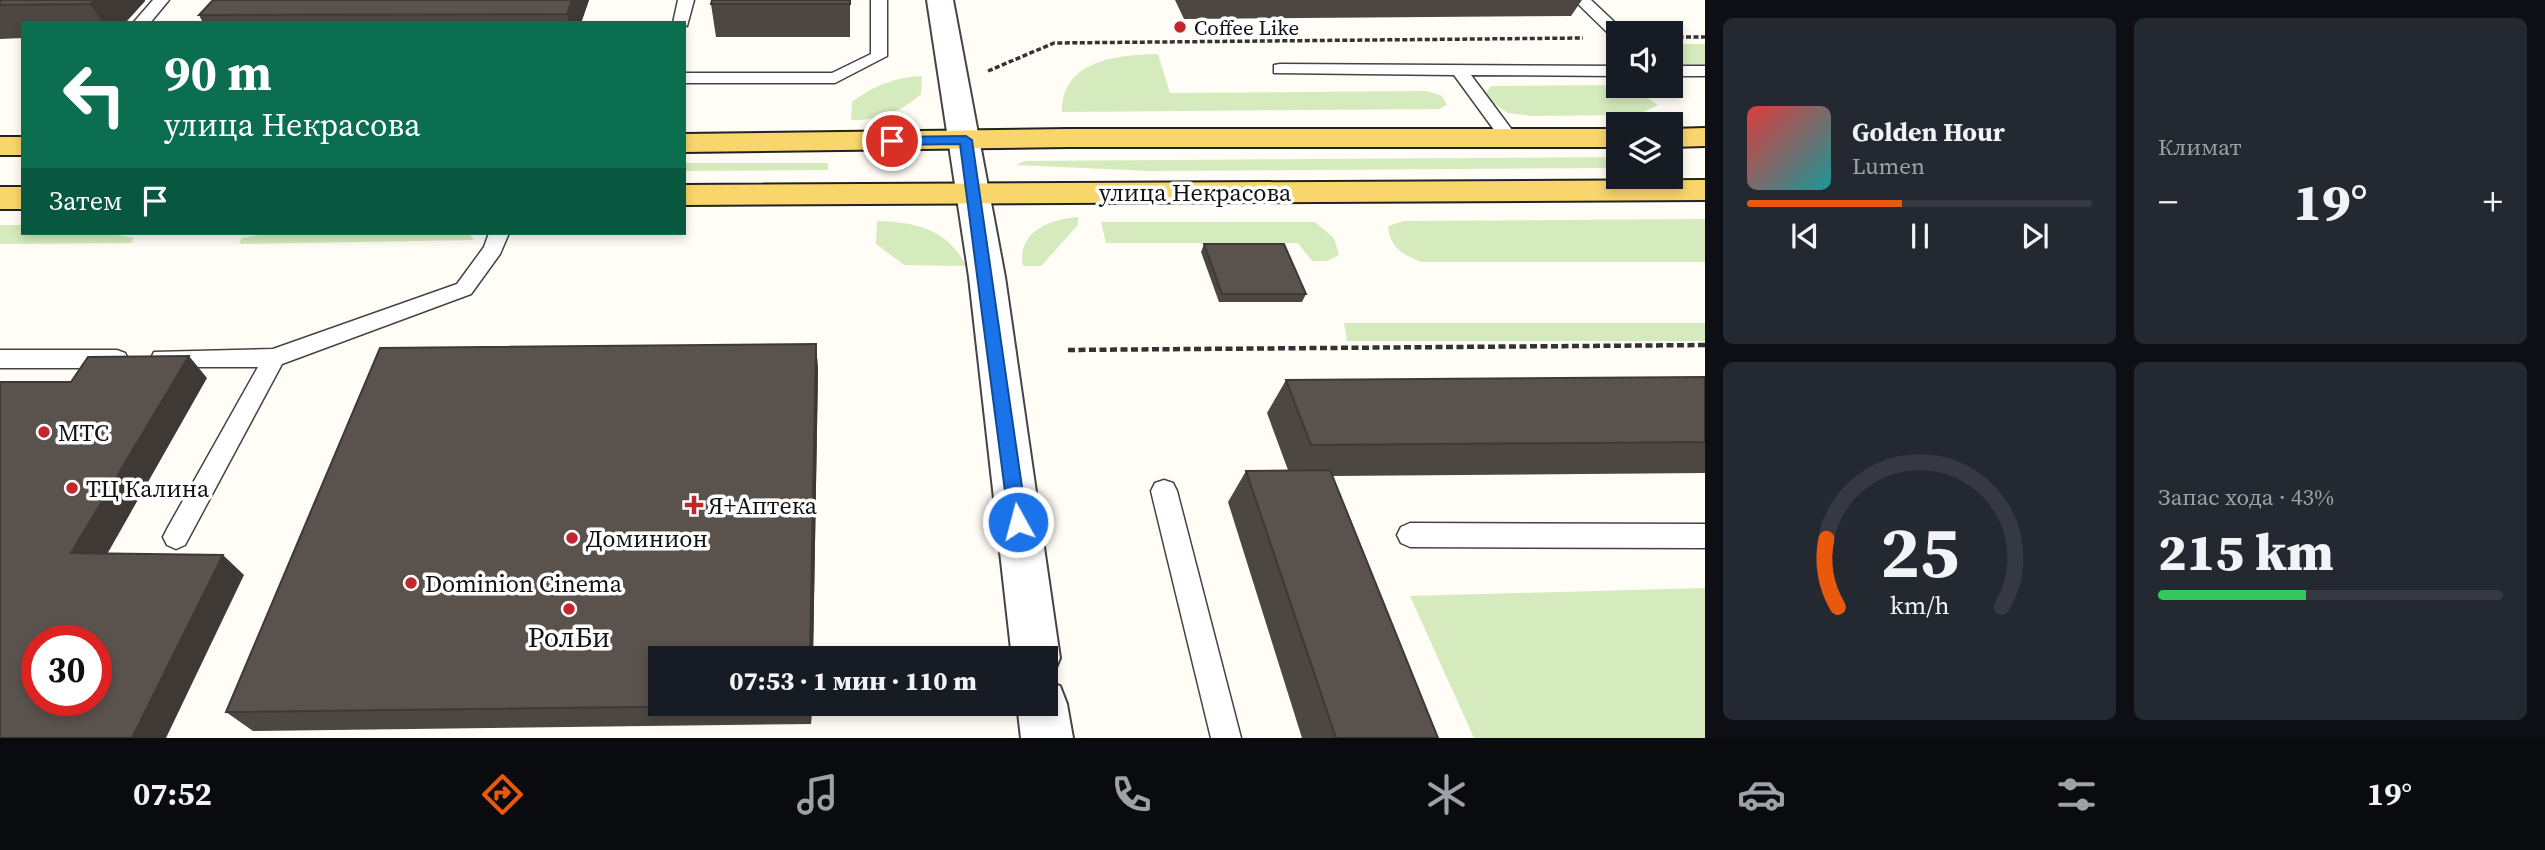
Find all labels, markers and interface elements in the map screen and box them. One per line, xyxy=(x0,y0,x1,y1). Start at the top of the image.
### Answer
place label: Coffee Like xyxy=(1194,13,1299,42)
marker: Coffee Like xyxy=(1172,19,1188,35)
map controls xyxy=(1606,21,1683,189)
button: sound xyxy=(1606,21,1683,98)
text: 90 m xyxy=(164,39,272,106)
icon: left xyxy=(49,49,140,140)
text: улица Некрасова xyxy=(164,103,420,147)
pin xyxy=(862,111,922,171)
button: layers xyxy=(1606,112,1683,189)
text: Golden Hour xyxy=(1852,114,2005,150)
icon: arrive xyxy=(873,122,911,160)
text: Климат xyxy=(2158,131,2242,163)
text: Lumen xyxy=(1852,150,1925,182)
text: 19° xyxy=(2293,166,2368,237)
street label: улица Некрасова xyxy=(1099,176,1292,209)
text: − xyxy=(2158,176,2178,228)
text: + xyxy=(2483,176,2503,228)
icon: arrive xyxy=(136,182,174,220)
text: Затем xyxy=(49,183,122,219)
icon: previous xyxy=(1786,217,1824,255)
icon: pause xyxy=(1901,217,1939,255)
icon: next xyxy=(2016,217,2054,255)
place label: МТС xyxy=(58,416,109,449)
marker: МТС xyxy=(36,424,52,440)
place label: ТЦ Калина xyxy=(86,472,210,505)
marker: ТЦ Калина xyxy=(64,480,80,496)
text: Запас хода · 43% xyxy=(2158,481,2334,513)
position arrow xyxy=(981,485,1055,559)
place label: Я+Аптека xyxy=(708,489,818,522)
marker: Я+Аптека xyxy=(686,497,702,513)
text: 25 xyxy=(1880,502,1959,601)
text: 215 km xyxy=(2158,516,2334,587)
place label: Доминион xyxy=(586,522,708,555)
marker: Доминион xyxy=(564,530,580,546)
place label: Dominion Cinema xyxy=(425,567,623,600)
marker: Dominion Cinema xyxy=(403,575,419,591)
text: km/h xyxy=(1890,588,1949,622)
marker: РолБи xyxy=(561,601,577,617)
place label: РолБи xyxy=(528,618,610,656)
speed limit sign: 30 xyxy=(21,625,112,716)
text: 07:53 · 1 мин · 110 m xyxy=(729,663,977,699)
icon: directions xyxy=(478,770,527,819)
icon: music xyxy=(793,770,842,819)
icon: phone xyxy=(1107,770,1156,819)
icon: climate xyxy=(1422,770,1471,819)
icon: car xyxy=(1737,770,1786,819)
icon: filters xyxy=(2052,770,2101,819)
text: 07:52 xyxy=(133,772,212,816)
text: 19° xyxy=(2367,772,2412,816)

